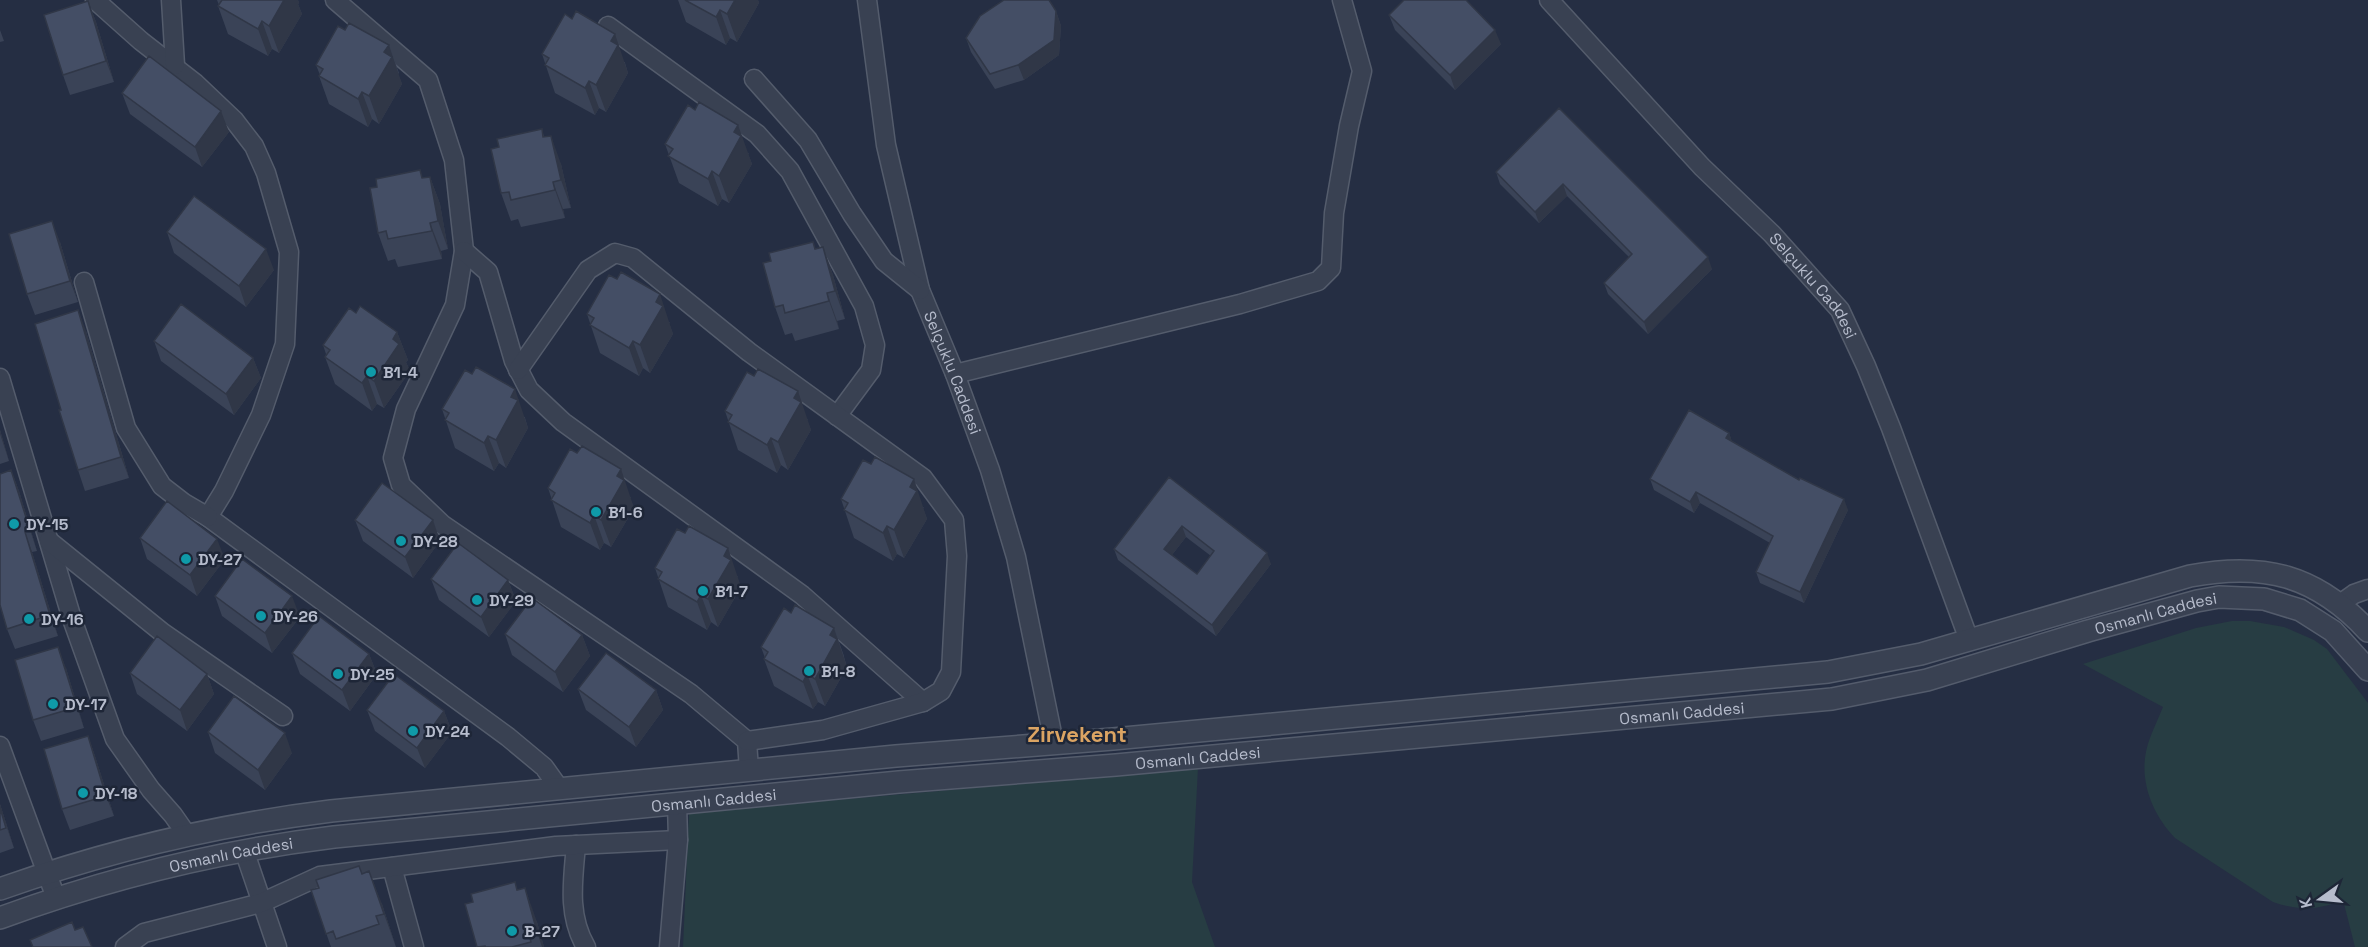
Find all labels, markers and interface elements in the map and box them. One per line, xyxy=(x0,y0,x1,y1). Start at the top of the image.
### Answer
street label: Selçuklu Caddesi xyxy=(1765,228,1862,342)
street label: Selçuklu Caddesi xyxy=(919,308,986,437)
place label: B1-4 xyxy=(383,362,418,383)
marker: B1-4 xyxy=(364,365,378,379)
place label: B1-6 xyxy=(608,502,643,523)
marker: B1-6 xyxy=(589,505,603,519)
place label: DY-15 xyxy=(26,514,69,535)
marker: DY-15 xyxy=(7,517,21,531)
place label: DY-28 xyxy=(413,531,458,552)
marker: DY-28 xyxy=(394,534,408,548)
place label: DY-27 xyxy=(198,549,242,570)
marker: DY-27 xyxy=(179,552,193,566)
place label: B1-7 xyxy=(715,581,748,602)
marker: B1-7 xyxy=(696,584,710,598)
street label: Osmanlı Caddesi xyxy=(2092,588,2218,640)
place label: DY-29 xyxy=(489,590,534,611)
marker: DY-29 xyxy=(470,593,484,607)
place label: DY-26 xyxy=(273,606,318,627)
place label: DY-16 xyxy=(41,609,84,630)
marker: DY-26 xyxy=(254,609,268,623)
marker: DY-16 xyxy=(22,612,36,626)
place label: B1-8 xyxy=(821,661,856,682)
place label: DY-25 xyxy=(350,664,395,685)
marker: B1-8 xyxy=(802,664,816,678)
marker: DY-25 xyxy=(331,667,345,681)
place label: DY-17 xyxy=(65,694,107,715)
marker: DY-17 xyxy=(46,697,60,711)
street label: Osmanlı Caddesi xyxy=(1618,697,1745,730)
district label: Zirvekent xyxy=(1027,720,1127,748)
place label: DY-24 xyxy=(425,721,470,742)
marker: DY-24 xyxy=(406,724,420,738)
street label: Osmanlı Caddesi xyxy=(1134,742,1261,774)
place label: DY-18 xyxy=(95,783,138,804)
street label: Osmanlı Caddesi xyxy=(650,784,777,817)
marker: DY-18 xyxy=(76,786,90,800)
street label: Osmanlı Caddesi xyxy=(167,833,294,877)
north arrow xyxy=(2290,869,2350,929)
text: K xyxy=(2295,895,2317,910)
place label: B-27 xyxy=(524,921,560,942)
marker: B-27 xyxy=(505,924,519,938)

